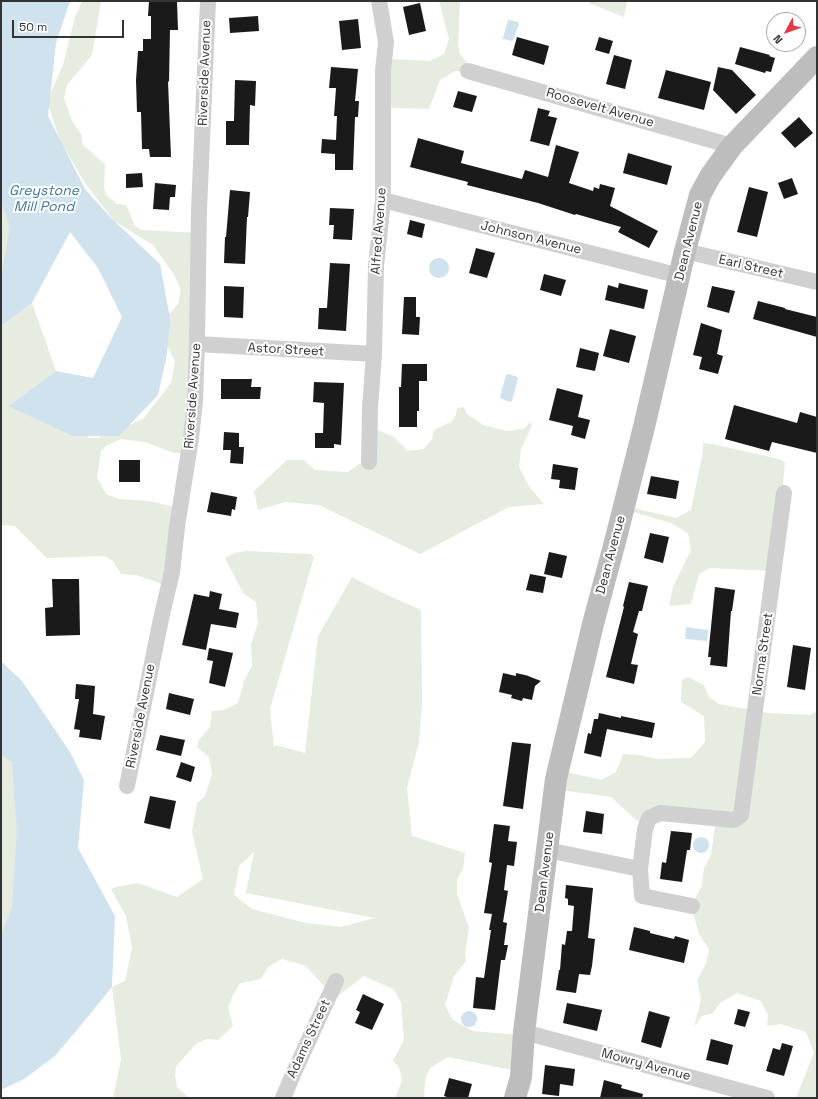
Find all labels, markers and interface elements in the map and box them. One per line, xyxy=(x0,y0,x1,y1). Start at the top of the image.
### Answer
scale bar xyxy=(14,12,126,38)
north arrow xyxy=(766,12,806,52)
text: 50 m xyxy=(19,19,47,35)
street label: Riverside Avenue xyxy=(195,20,215,126)
text: N xyxy=(770,32,785,47)
street label: Roosevelt Avenue xyxy=(544,85,656,131)
water label: Greystone Mill Pond xyxy=(9,183,79,216)
street label: Alfred Avenue xyxy=(368,187,390,275)
street label: Dean Avenue xyxy=(672,200,706,282)
street label: Johnson Avenue xyxy=(479,218,583,258)
street label: Earl Street xyxy=(717,252,785,282)
street label: Astor Street xyxy=(247,340,325,360)
street label: Riverside Avenue xyxy=(182,343,204,449)
street label: Dean Avenue xyxy=(593,514,629,596)
street label: Norma Street xyxy=(749,612,777,696)
street label: Riverside Avenue xyxy=(123,663,159,769)
street label: Dean Avenue xyxy=(532,831,558,913)
street label: Adams Street xyxy=(284,997,334,1081)
street label: Mowry Avenue xyxy=(600,1046,692,1084)

